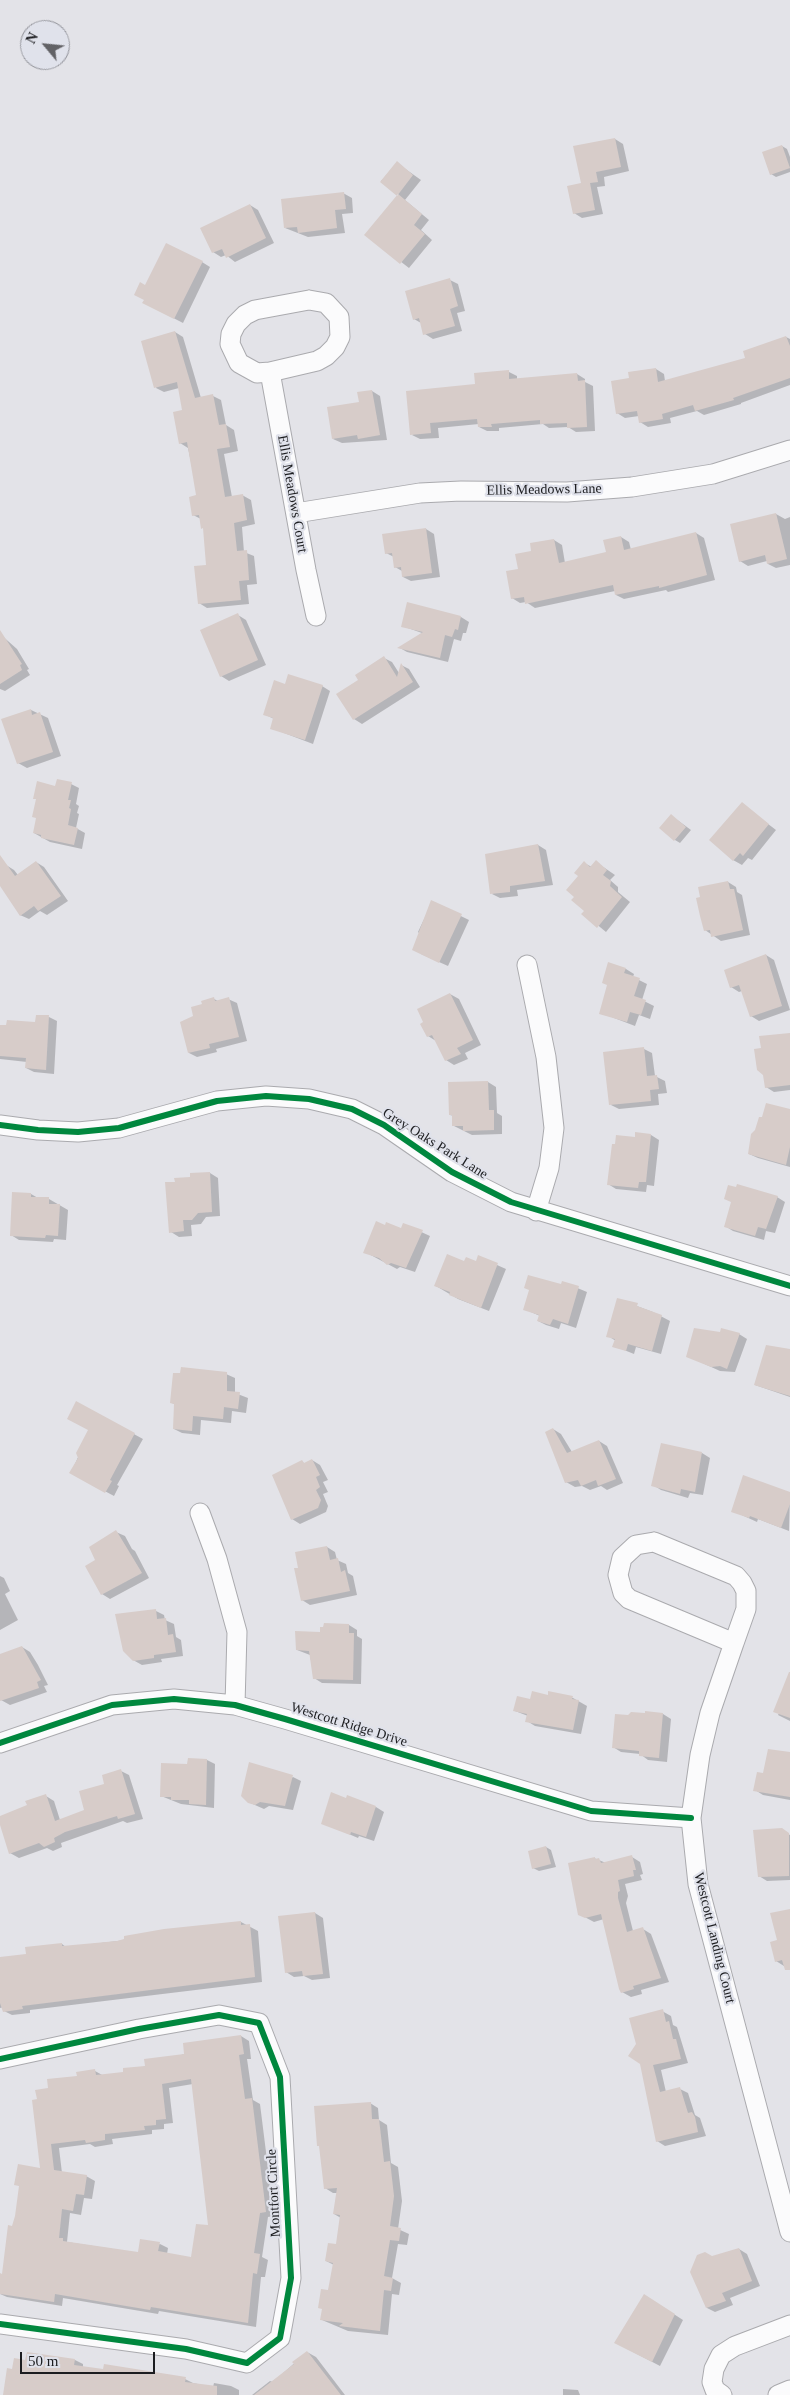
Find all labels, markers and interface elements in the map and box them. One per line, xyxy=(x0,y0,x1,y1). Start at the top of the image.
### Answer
north arrow xyxy=(20,20,70,70)
text: N xyxy=(23,30,41,46)
street label: Ellis Meadows Court xyxy=(273,434,311,554)
street label: Ellis Meadows Lane xyxy=(486,481,602,499)
street label: Grey Oaks Park Lane xyxy=(379,1105,491,1183)
street label: Westcott Ridge Drive xyxy=(289,1699,409,1751)
street label: Westcott Landing Court xyxy=(690,1871,738,2005)
street label: Montfort Circle xyxy=(263,2148,285,2238)
scale bar xyxy=(22,2342,158,2374)
text: 50 m xyxy=(28,2353,58,2369)

